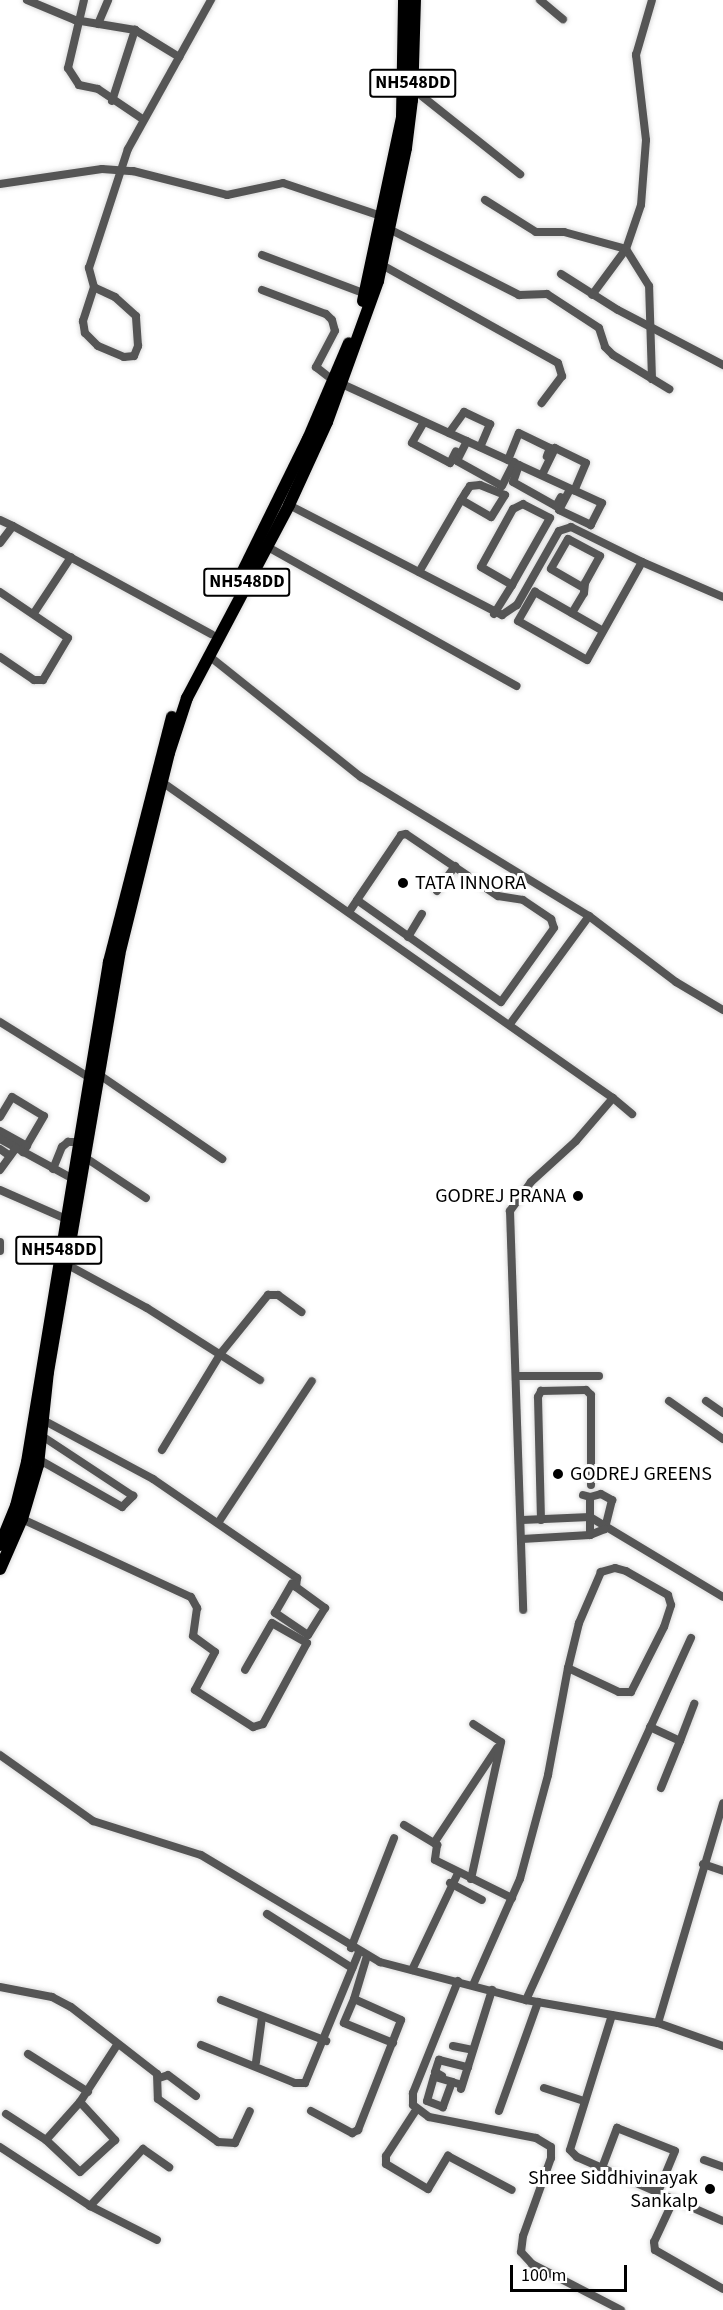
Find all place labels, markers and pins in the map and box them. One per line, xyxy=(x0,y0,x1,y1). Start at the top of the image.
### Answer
place label: TATA INNORA xyxy=(415,871,526,895)
marker: TATA INNORA xyxy=(396,876,410,890)
place label: GODREJ PRANA xyxy=(435,1184,566,1208)
marker: GODREJ PRANA xyxy=(571,1189,585,1203)
place label: GODREJ GREENS xyxy=(570,1462,712,1486)
marker: GODREJ GREENS xyxy=(551,1467,565,1481)
place label: Shree Siddhivinayak Sankalp xyxy=(528,2166,698,2213)
marker: Shree Siddhivinayak Sankalp xyxy=(703,2182,717,2196)

